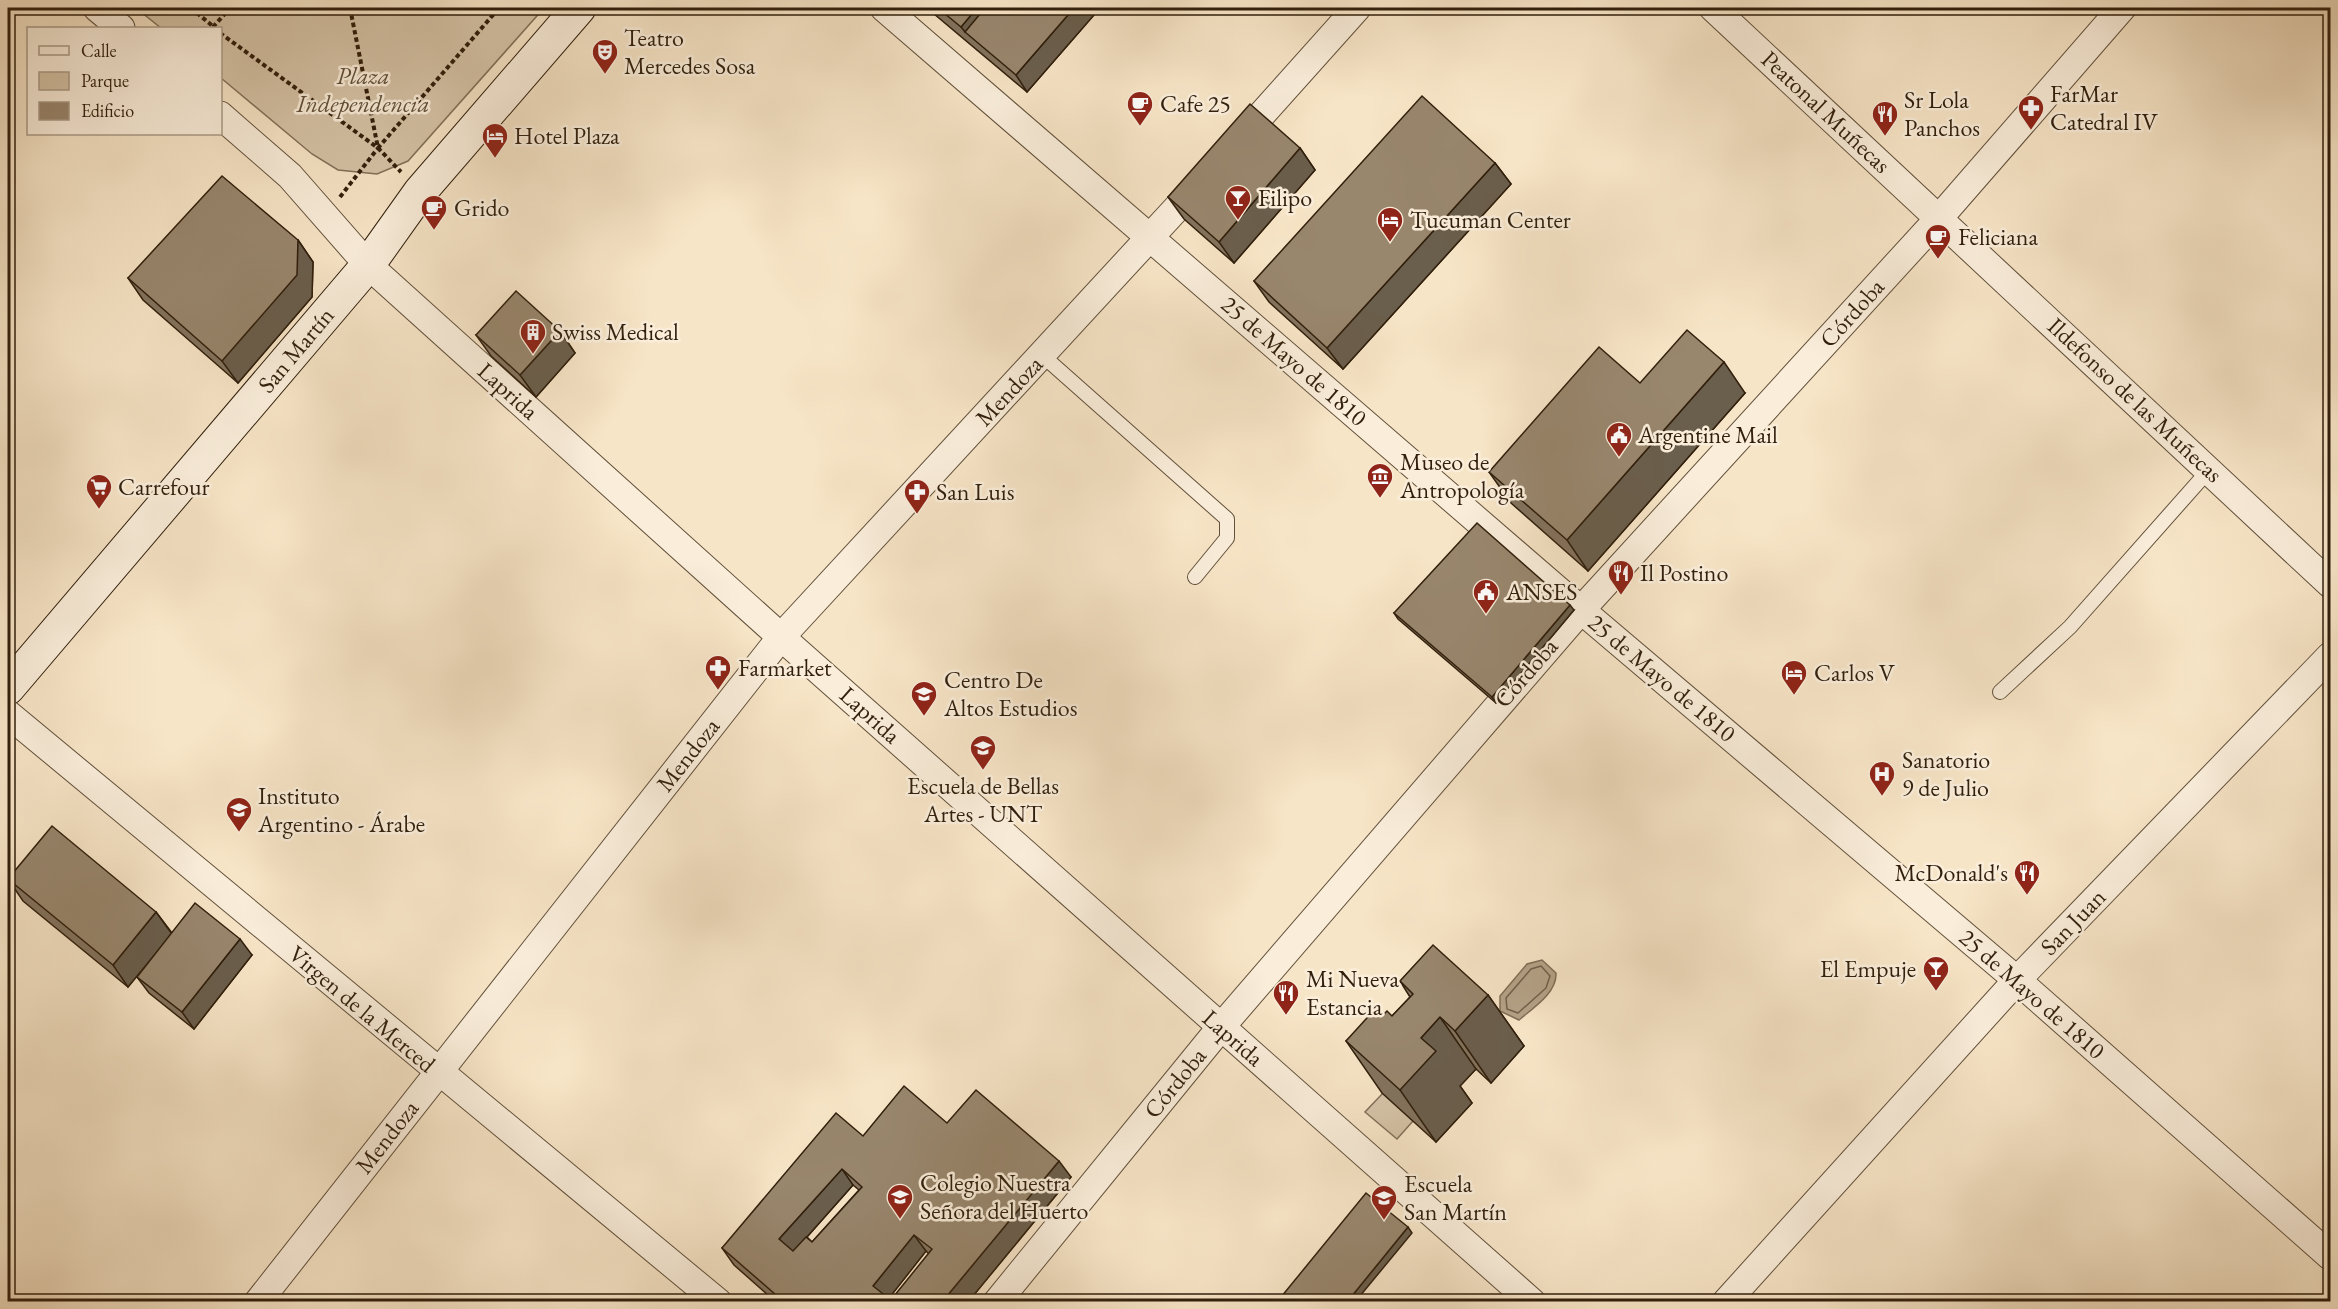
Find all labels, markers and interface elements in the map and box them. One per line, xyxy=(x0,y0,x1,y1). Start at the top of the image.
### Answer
place label: Teatro Mercedes Sosa xyxy=(624,22,756,81)
legend xyxy=(27,27,222,135)
theatre icon: Teatro Mercedes Sosa xyxy=(590,37,620,75)
text: Calle xyxy=(81,39,117,62)
street label: Peatonal Muñecas xyxy=(1755,44,1898,180)
park label: Plaza Independencia xyxy=(296,60,429,119)
text: Parque xyxy=(81,69,129,92)
place label: FarMar Catedral IV xyxy=(2050,78,2159,137)
place label: Sr Lola Panchos xyxy=(1904,84,1980,143)
place label: Cafe 25 xyxy=(1160,88,1231,119)
cafe icon: Cafe 25 xyxy=(1125,89,1155,127)
pharmacy icon: FarMar Catedral IV xyxy=(2016,93,2046,131)
text: Edificio xyxy=(81,99,134,122)
restaurant icon: Sr Lola Panchos xyxy=(1870,99,1900,137)
place label: Hotel Plaza xyxy=(514,120,620,151)
hotel icon: Hotel Plaza xyxy=(480,121,510,159)
place label: Filipo xyxy=(1258,182,1312,213)
bar icon: Filipo xyxy=(1223,183,1253,221)
place label: Grido xyxy=(454,192,510,223)
cafe icon: Grido xyxy=(419,193,449,231)
place label: Tucuman Center xyxy=(1410,204,1571,235)
hotel icon: Tucuman Center xyxy=(1375,205,1405,243)
place label: Feliciana xyxy=(1958,221,2038,252)
cafe icon: Feliciana xyxy=(1923,222,1953,260)
street label: Córdoba xyxy=(1813,271,1891,354)
street label: 25 de Mayo de 1810 xyxy=(1215,289,1374,433)
street label: San Martín xyxy=(251,300,341,399)
street label: Ildefonso de las Muñecas xyxy=(2041,310,2229,489)
place label: Swiss Medical xyxy=(552,316,679,347)
building icon: Swiss Medical xyxy=(518,317,548,355)
street label: Mendoza xyxy=(968,349,1049,432)
street label: Laprida xyxy=(471,355,546,426)
place label: Argentine Mail xyxy=(1637,419,1778,450)
public building icon: Argentine Mail xyxy=(1604,420,1634,458)
place label: Museo de Antropología xyxy=(1399,446,1525,505)
museum icon: Museo de Antropología xyxy=(1365,461,1395,499)
place label: Carrefour xyxy=(118,471,210,502)
supermarket icon: Carrefour xyxy=(84,472,114,510)
place label: San Luis xyxy=(936,476,1015,507)
pharmacy icon: San Luis xyxy=(902,477,932,515)
place label: Il Postino xyxy=(1640,557,1728,588)
restaurant icon: Il Postino xyxy=(1606,558,1636,596)
place label: ANSES xyxy=(1505,576,1577,607)
public building icon: ANSES xyxy=(1471,577,1501,615)
street label: 25 de Mayo de 1810 xyxy=(1582,607,1743,749)
street label: Córdoba xyxy=(1487,631,1565,714)
place label: Farmarket xyxy=(738,652,832,683)
pharmacy icon: Farmarket xyxy=(703,653,733,691)
place label: Carlos V xyxy=(1814,657,1896,688)
hotel icon: Carlos V xyxy=(1779,658,1809,696)
place label: Centro De Altos Estudios xyxy=(943,664,1077,723)
street label: Laprida xyxy=(833,679,908,750)
school or university icon: Centro De Altos Estudios xyxy=(909,679,939,717)
street label: Mendoza xyxy=(649,711,726,798)
school or university icon: Escuela de Bellas Artes - UNT xyxy=(968,733,998,771)
place label: Sanatorio 9 de Julio xyxy=(1902,744,1990,803)
hospital icon: Sanatorio 9 de Julio xyxy=(1867,759,1897,797)
place label: Escuela de Bellas Artes - UNT xyxy=(907,770,1059,829)
place label: Instituto Argentino - Árabe xyxy=(257,780,425,839)
school or university icon: Instituto Argentino - Árabe xyxy=(224,795,254,833)
place label: McDonald's xyxy=(1894,857,2008,888)
restaurant icon: McDonald's xyxy=(2012,858,2042,896)
street label: San Juan xyxy=(2033,881,2112,962)
street label: 25 de Mayo de 1810 xyxy=(1953,922,2112,1066)
street label: Virgen de la Merced xyxy=(283,938,443,1080)
place label: El Empuje xyxy=(1820,953,1916,984)
bar icon: El Empuje xyxy=(1921,954,1951,992)
place label: Mi Nueva Estancia xyxy=(1306,963,1399,1022)
restaurant icon: Mi Nueva Estancia xyxy=(1271,978,1301,1016)
street label: Laprida xyxy=(1196,1002,1271,1073)
street label: Córdoba xyxy=(1137,1041,1213,1124)
street label: Mendoza xyxy=(348,1093,425,1180)
place label: Colegio Nuestra Señora del Huerto xyxy=(920,1167,1089,1226)
place label: Escuela San Martín xyxy=(1404,1168,1507,1227)
school or university icon: Colegio Nuestra Señora del Huerto xyxy=(885,1182,915,1220)
school or university icon: Escuela San Martín xyxy=(1369,1183,1399,1221)

